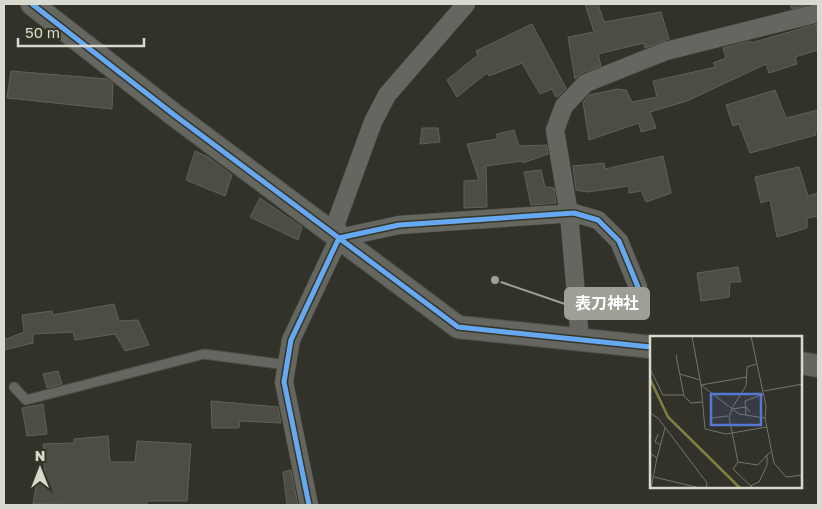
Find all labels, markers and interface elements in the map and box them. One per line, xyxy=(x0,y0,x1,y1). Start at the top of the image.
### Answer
scale bar xyxy=(18,15,144,47)
text: 50 m xyxy=(25,23,60,41)
callout: 表刀神社 xyxy=(565,288,649,319)
text: 表刀神社 xyxy=(575,293,639,313)
inset map xyxy=(650,336,802,489)
north arrow xyxy=(15,444,65,494)
text: N xyxy=(35,447,45,464)

